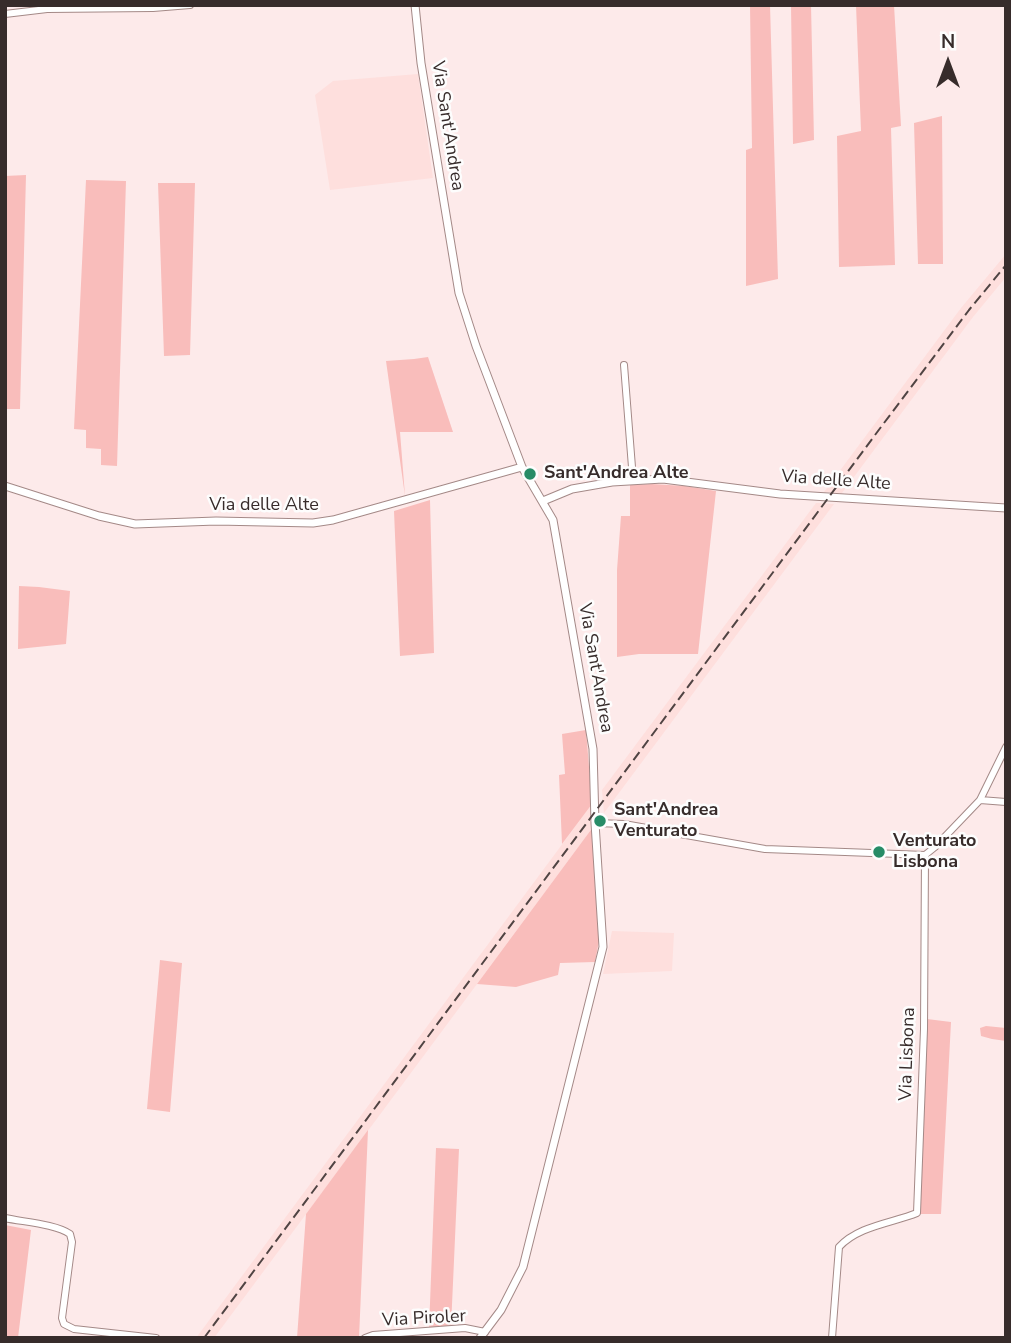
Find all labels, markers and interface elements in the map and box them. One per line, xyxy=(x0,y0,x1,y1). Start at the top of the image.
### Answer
north arrow xyxy=(913,28,983,98)
text: N xyxy=(941,29,955,55)
street label: Via Sant'Andrea xyxy=(426,60,468,192)
place label: Sant'Andrea Alte xyxy=(544,463,689,485)
marker: Sant'Andrea Alte xyxy=(522,466,538,482)
street label: Via delle Alte xyxy=(781,466,891,496)
street label: Via delle Alte xyxy=(209,495,319,517)
street label: Via Sant'Andrea xyxy=(573,602,617,734)
place label: Sant'Andrea Venturato xyxy=(614,800,718,842)
marker: Sant'Andrea Venturato xyxy=(592,813,608,829)
place label: Venturato Lisbona xyxy=(893,831,976,874)
marker: Venturato Lisbona xyxy=(871,844,887,860)
street label: Via Lisbona xyxy=(896,1007,920,1101)
street label: Via Piroler xyxy=(382,1306,466,1332)

